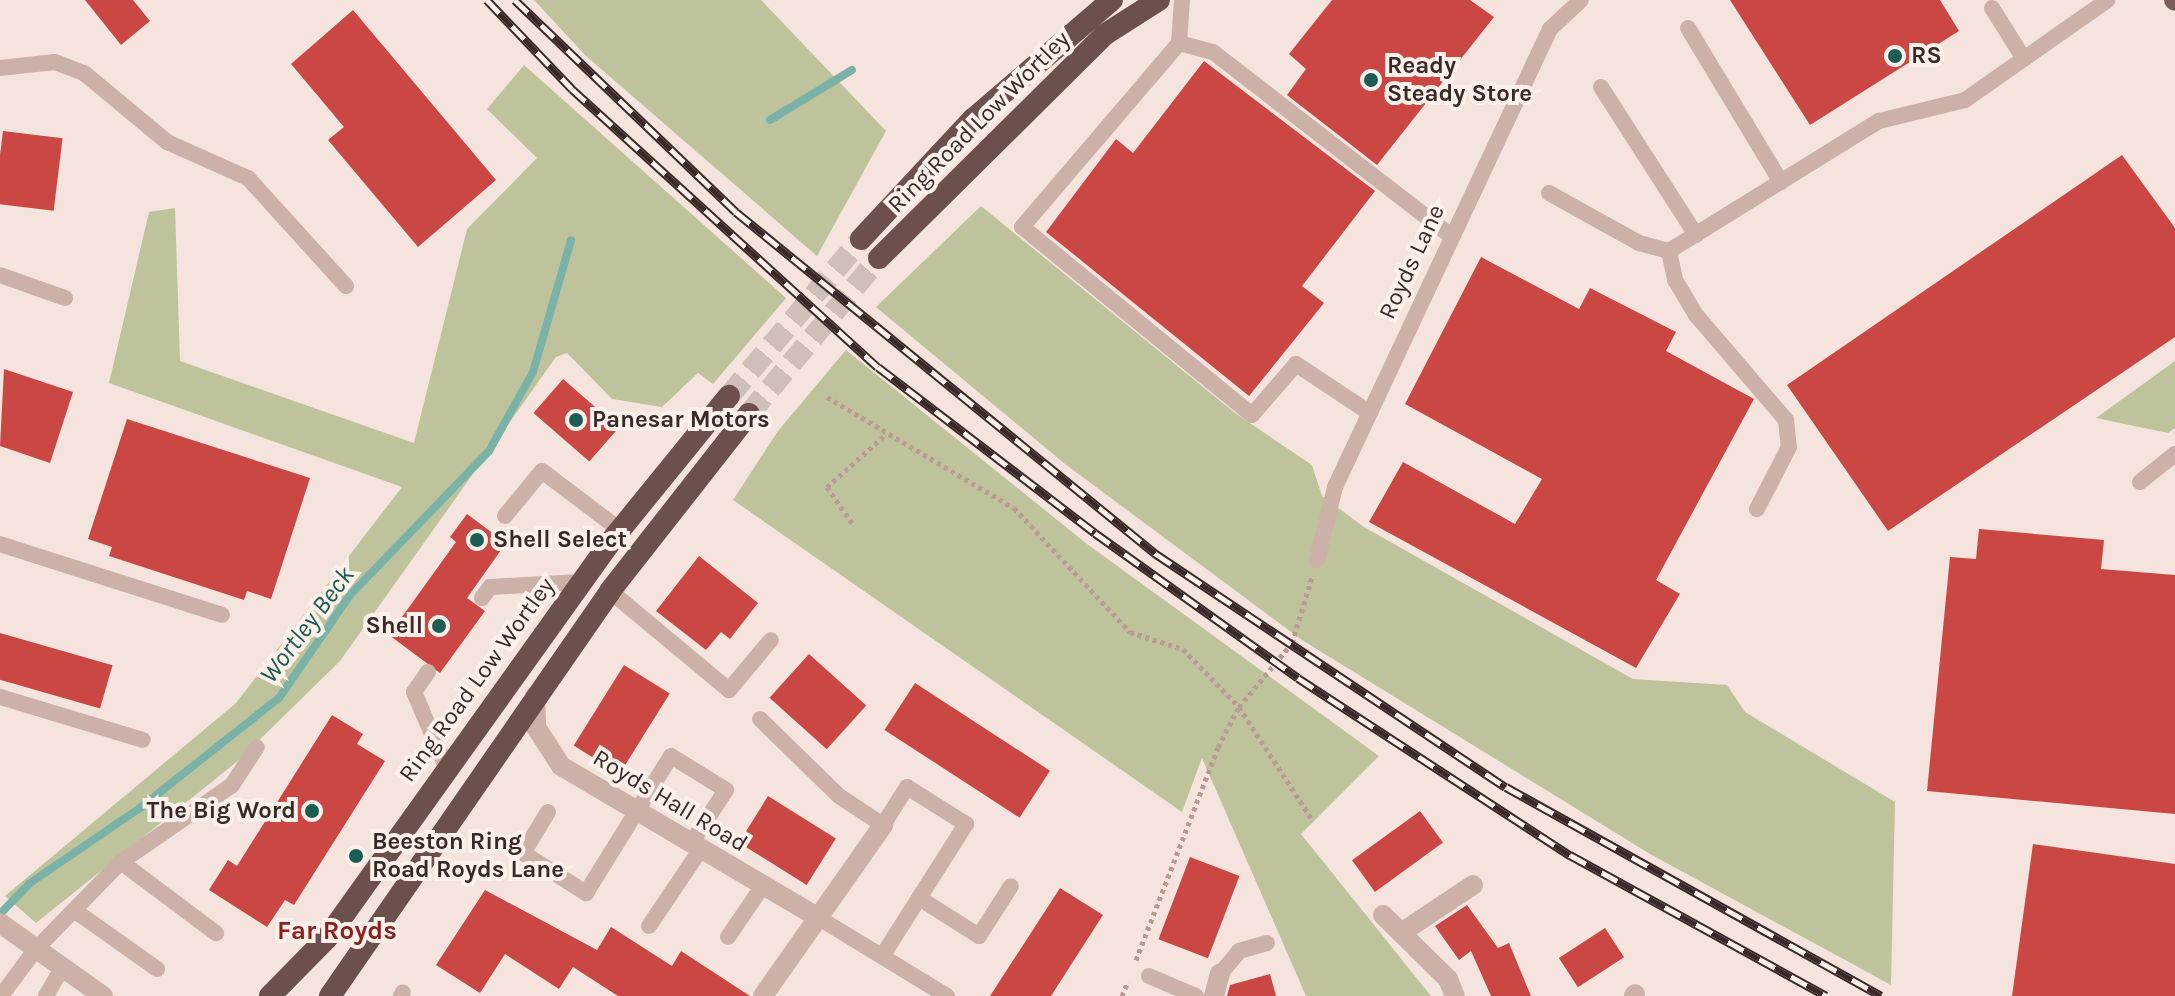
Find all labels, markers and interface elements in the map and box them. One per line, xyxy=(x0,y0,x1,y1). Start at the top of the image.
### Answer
street label: Ring Road Low Wortley xyxy=(882,25,1076,219)
place label: RS xyxy=(1911,42,1942,70)
marker: RS xyxy=(1886,47,1904,65)
place label: Ready Steady Store xyxy=(1387,52,1532,108)
marker: Ready Steady Store xyxy=(1362,71,1380,89)
street label: Royds Lane xyxy=(1373,200,1451,324)
place label: Panesar Motors xyxy=(592,406,770,434)
marker: Panesar Motors xyxy=(567,411,585,429)
place label: Shell Select xyxy=(493,526,627,554)
marker: Shell Select xyxy=(468,531,486,549)
water label: Wortley Beck xyxy=(253,561,361,689)
street label: Ring Road Low Wortley xyxy=(393,572,561,788)
place label: Shell xyxy=(365,612,423,640)
marker: Shell xyxy=(430,617,448,635)
street label: Royds Hall Road xyxy=(588,744,752,858)
place label: The Big Word xyxy=(147,797,296,825)
marker: The Big Word xyxy=(303,802,321,820)
place label: Beeston Ring Road Royds Lane xyxy=(372,828,564,884)
marker: Beeston Ring Road Royds Lane xyxy=(347,847,365,865)
district label: Far Royds xyxy=(277,915,397,947)

